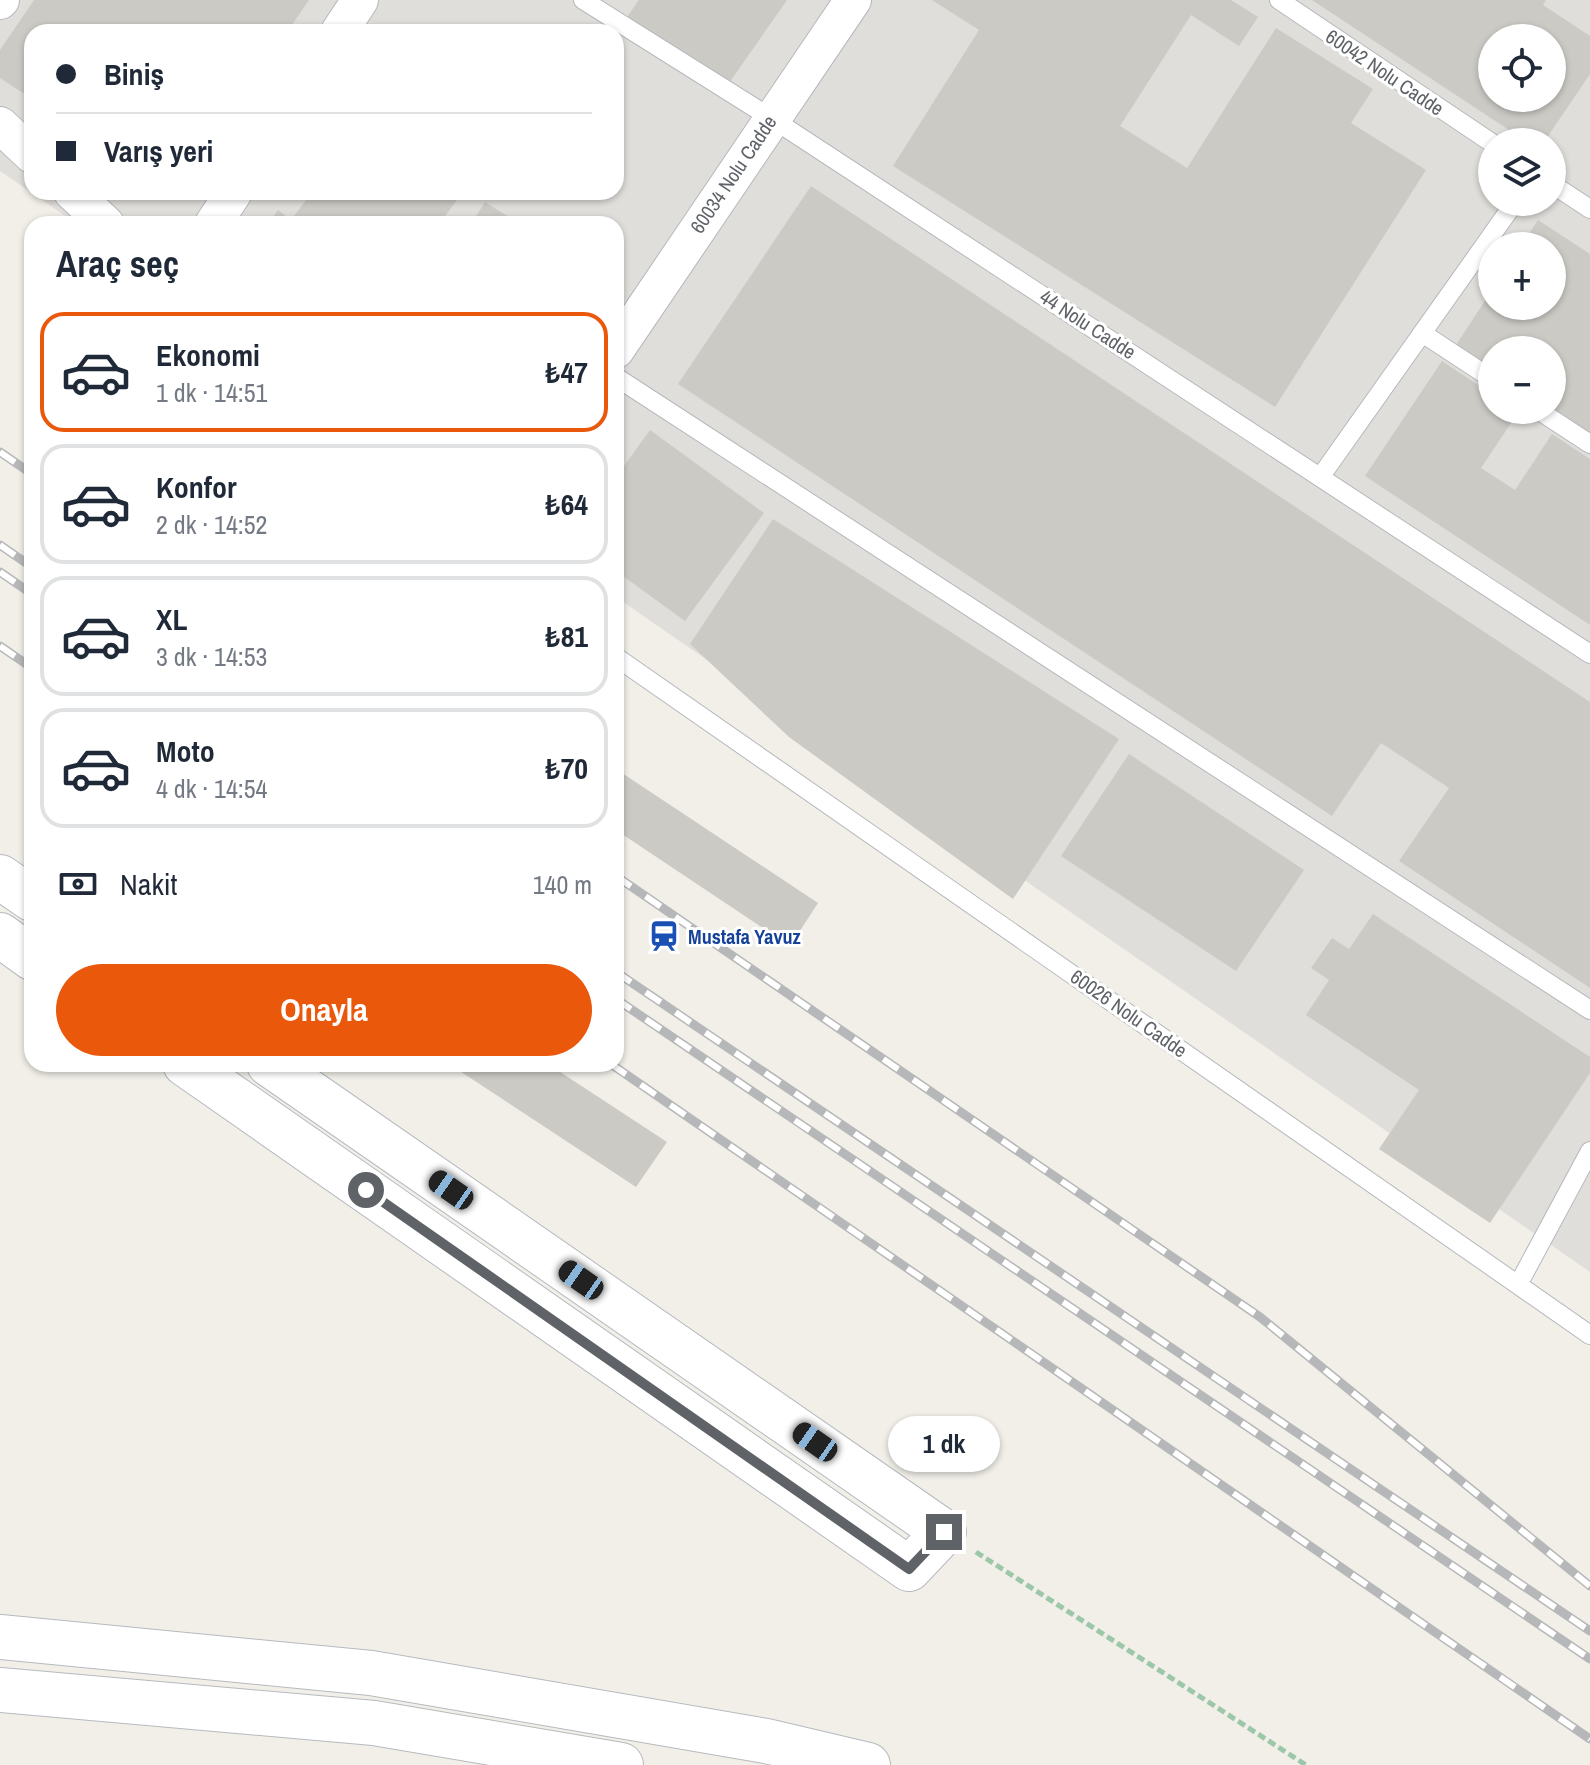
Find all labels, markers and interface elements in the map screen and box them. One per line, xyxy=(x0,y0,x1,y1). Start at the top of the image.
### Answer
street label: 60042 Nolu Cadde xyxy=(1321,23,1449,121)
map controls xyxy=(1478,24,1566,424)
button: locate xyxy=(1478,24,1566,112)
text: Biniş xyxy=(104,54,164,94)
street label: 60034 Nolu Cadde xyxy=(684,110,782,238)
button: layers xyxy=(1478,128,1566,216)
text: Varış yeri xyxy=(104,131,213,171)
button: + xyxy=(1478,232,1566,320)
text: Araç seç xyxy=(56,240,179,288)
street label: 44 Nolu Cadde xyxy=(1035,283,1141,365)
text: Ekonomi xyxy=(156,335,260,375)
icon: car xyxy=(60,336,132,408)
button: − xyxy=(1478,336,1566,424)
text: ₺47 xyxy=(546,352,588,392)
text: 1 dk · 14:51 xyxy=(156,375,267,410)
text: Konfor xyxy=(156,467,237,507)
icon: car xyxy=(60,468,132,540)
text: ₺64 xyxy=(546,484,588,524)
text: 2 dk · 14:52 xyxy=(156,507,267,542)
text: XL xyxy=(156,599,187,639)
icon: car xyxy=(60,600,132,672)
text: ₺81 xyxy=(546,616,588,656)
text: 3 dk · 14:53 xyxy=(156,639,267,674)
text: Moto xyxy=(156,731,215,771)
icon: car xyxy=(60,732,132,804)
text: ₺70 xyxy=(546,748,588,788)
text: 4 dk · 14:54 xyxy=(156,771,267,806)
icon: cash xyxy=(56,862,100,906)
text: Nakit xyxy=(120,864,177,904)
text: 140 m xyxy=(533,867,592,902)
station icon: Mustafa Yavuz xyxy=(647,919,681,953)
place label: Mustafa Yavuz xyxy=(688,923,801,950)
street label: 60026 Nolu Cadde xyxy=(1065,963,1193,1063)
button: Onayla xyxy=(56,964,592,1056)
car xyxy=(424,1166,478,1214)
route start xyxy=(348,1172,384,1208)
car xyxy=(554,1256,608,1304)
callout: 1 dk xyxy=(888,1416,1000,1472)
car xyxy=(788,1418,842,1466)
text: 1 dk xyxy=(923,1426,965,1461)
route end xyxy=(926,1514,962,1550)

